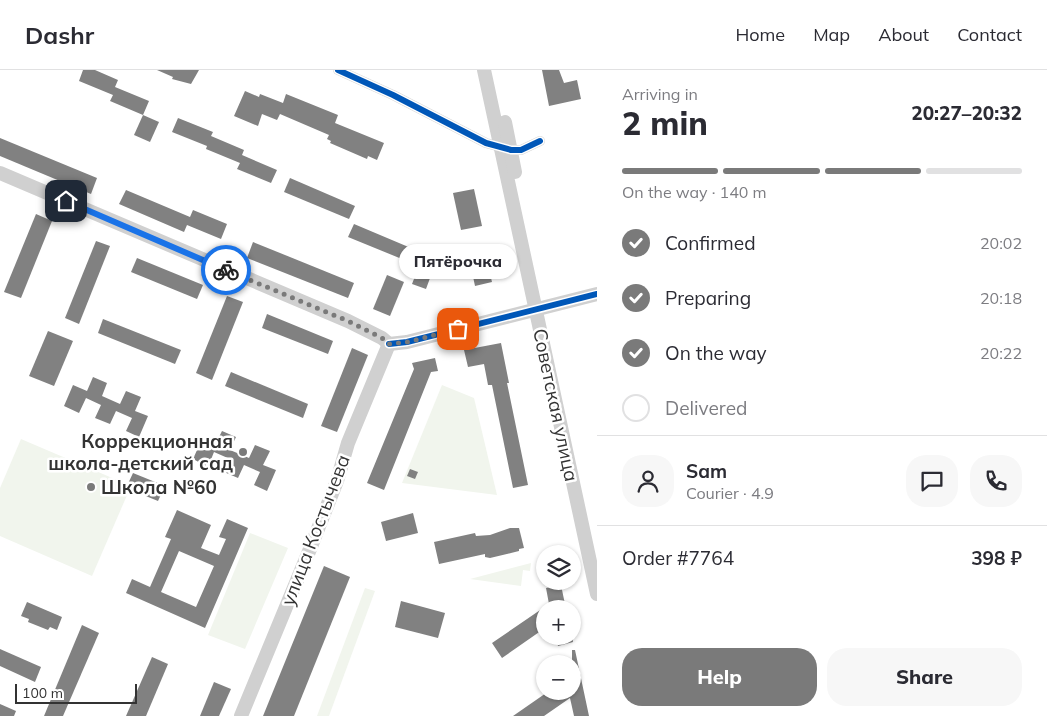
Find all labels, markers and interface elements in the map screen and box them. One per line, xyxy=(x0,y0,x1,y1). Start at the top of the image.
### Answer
text: Dashr xyxy=(25,20,94,50)
text: Home xyxy=(735,23,785,46)
text: Map xyxy=(813,23,850,46)
text: About xyxy=(878,23,929,46)
text: Contact xyxy=(957,23,1022,46)
text: Arriving in xyxy=(622,84,698,104)
text: 20:27–20:32 xyxy=(911,101,1022,125)
text: 2 min xyxy=(622,103,708,143)
pin xyxy=(45,180,87,222)
text: On the way · 140 m xyxy=(622,182,767,202)
icon: home xyxy=(52,187,80,215)
icon: check xyxy=(622,229,650,257)
text: Confirmed xyxy=(665,231,756,255)
text: 20:02 xyxy=(980,233,1022,253)
callout: Пятёрочка xyxy=(399,244,517,279)
courier xyxy=(201,245,251,295)
text: Пятёрочка xyxy=(414,251,502,271)
icon: bike xyxy=(212,256,240,284)
icon: check xyxy=(622,284,650,312)
text: Preparing xyxy=(665,286,751,310)
text: 20:18 xyxy=(980,288,1022,308)
pin xyxy=(437,308,479,350)
icon: bag xyxy=(444,315,472,343)
street label: Советская улица xyxy=(528,326,584,484)
icon: check xyxy=(622,339,650,367)
text: On the way xyxy=(665,341,767,365)
text: 20:22 xyxy=(980,343,1022,363)
text: Delivered xyxy=(665,396,747,420)
place label: Коррекционная школа-детский сад xyxy=(48,429,233,475)
marker: Коррекционная школа-детский сад xyxy=(237,446,249,458)
street label: улица Костычева xyxy=(275,451,355,609)
button: person xyxy=(622,455,674,507)
button: chat xyxy=(906,455,958,507)
button: phone xyxy=(970,455,1022,507)
text: Sam xyxy=(686,459,727,483)
place label: Школа №60 xyxy=(101,475,217,499)
marker: Школа №60 xyxy=(85,481,97,493)
text: Courier · 4.9 xyxy=(686,483,774,503)
map controls xyxy=(536,545,581,700)
button: layers xyxy=(536,545,581,590)
text: Order #7764 xyxy=(622,546,734,570)
text: 398 ₽ xyxy=(971,546,1022,570)
button: + xyxy=(536,600,581,645)
button: Help xyxy=(622,648,817,706)
button: Share xyxy=(827,648,1022,706)
button: − xyxy=(536,655,581,700)
scale bar xyxy=(15,681,138,704)
text: 100 m xyxy=(22,684,63,702)

